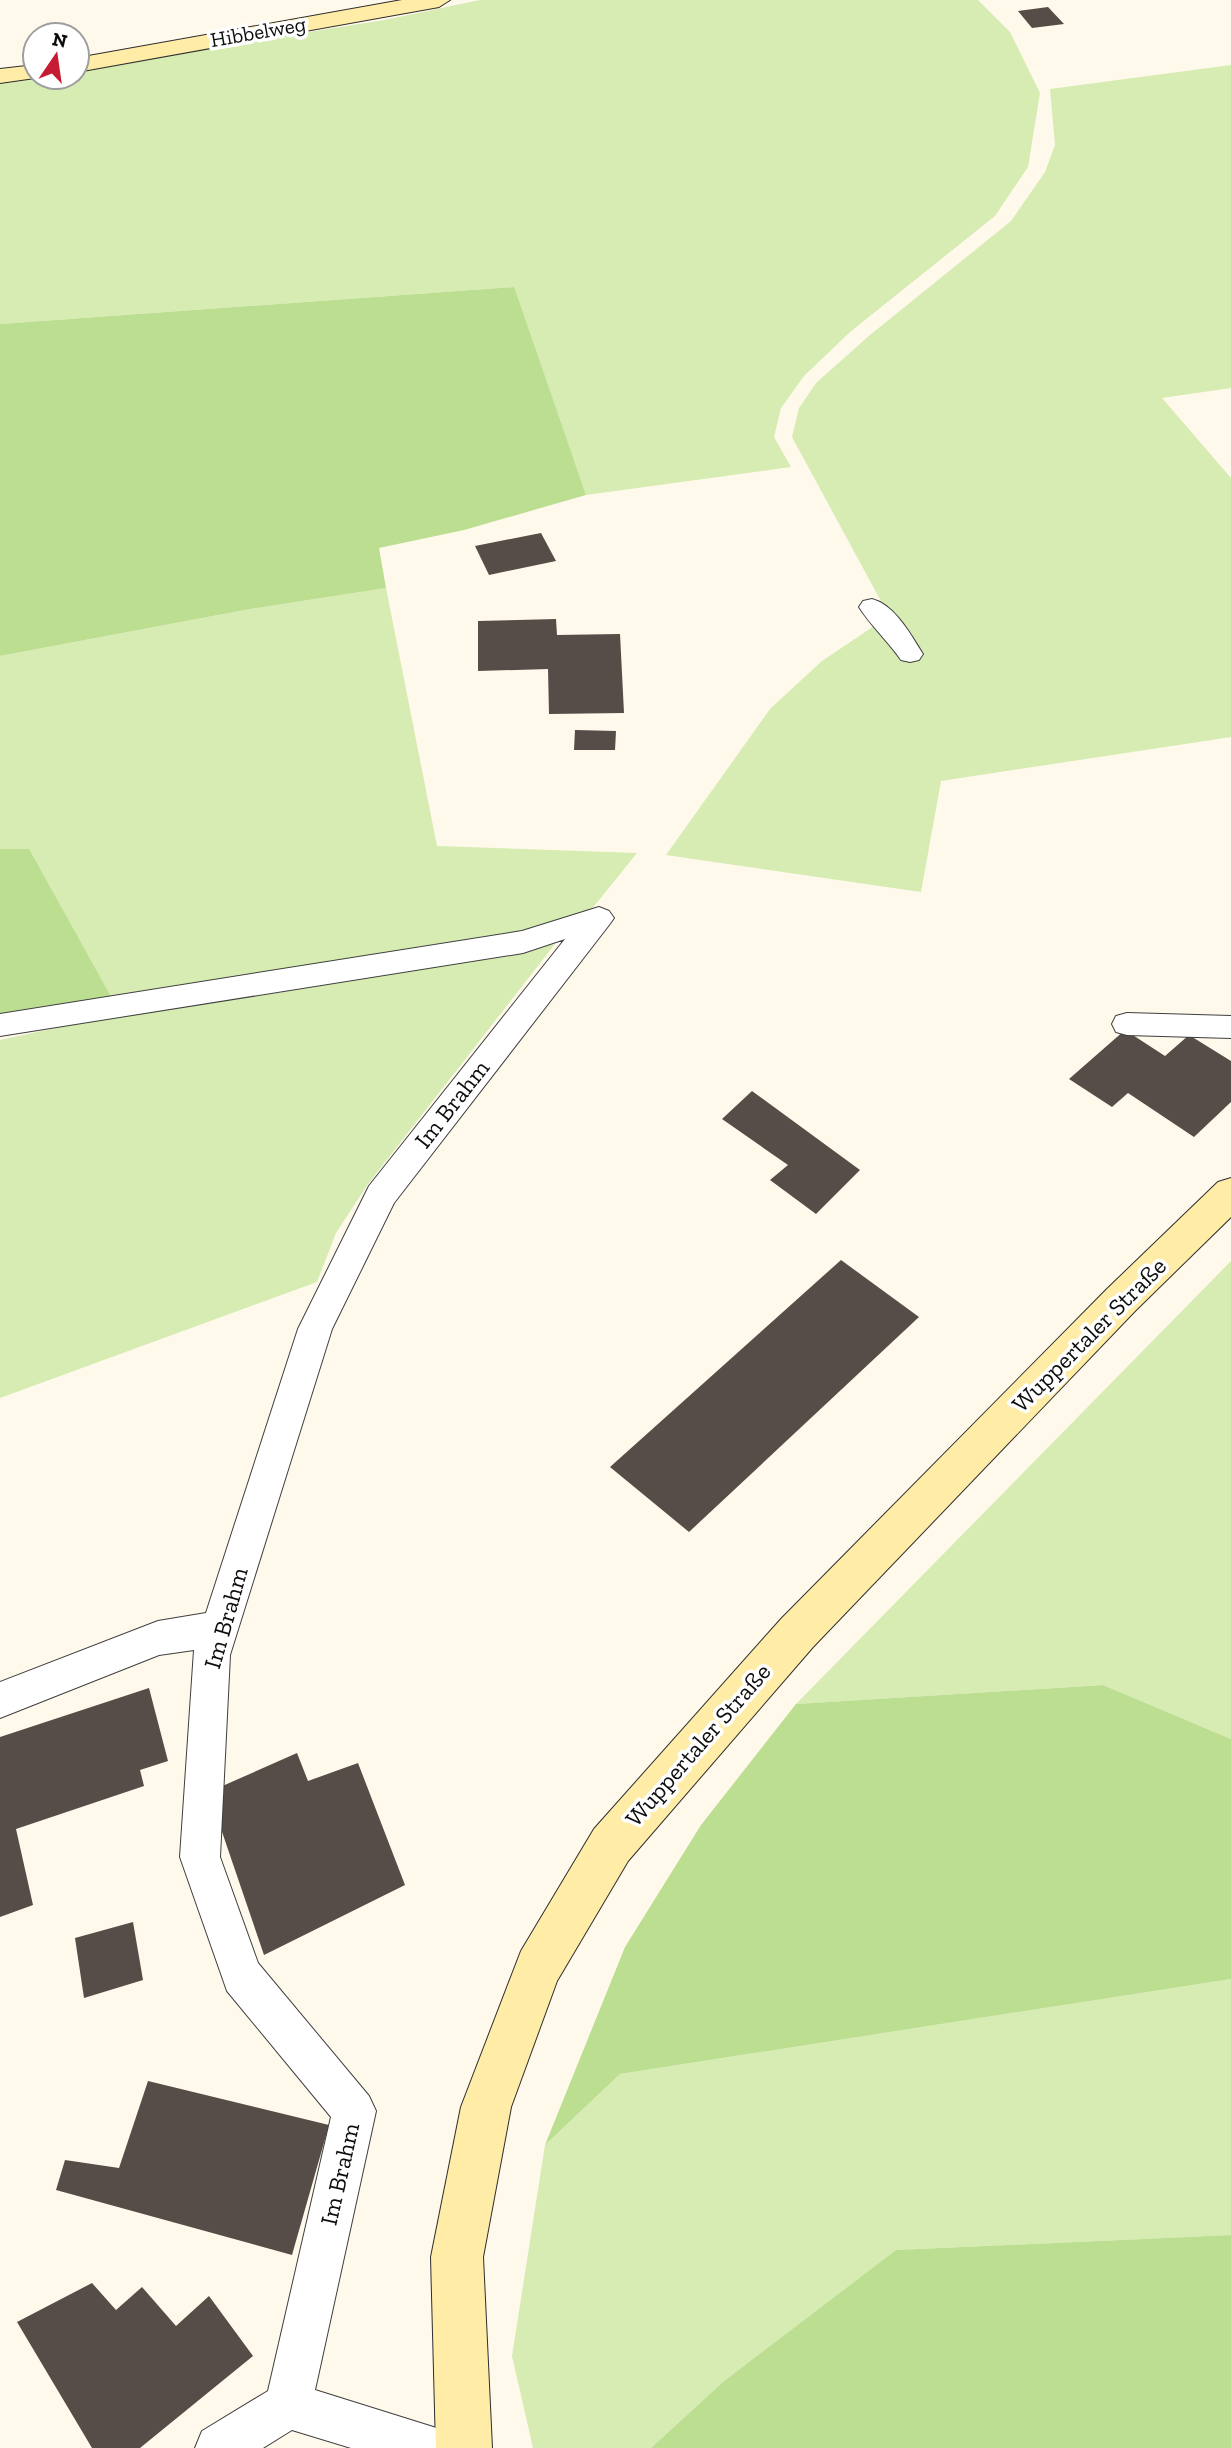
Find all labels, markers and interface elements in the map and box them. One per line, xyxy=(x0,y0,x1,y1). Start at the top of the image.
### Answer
street label: Hibbelweg xyxy=(208,11,308,52)
north arrow xyxy=(21,21,91,91)
text: N xyxy=(50,27,69,53)
street label: Im Brahm xyxy=(408,1053,495,1154)
street label: Wuppertaler Straße xyxy=(1005,1251,1172,1418)
street label: Im Brahm xyxy=(197,1564,254,1672)
street label: Wuppertaler Straße xyxy=(619,1657,776,1832)
street label: Im Brahm xyxy=(314,2120,365,2228)

